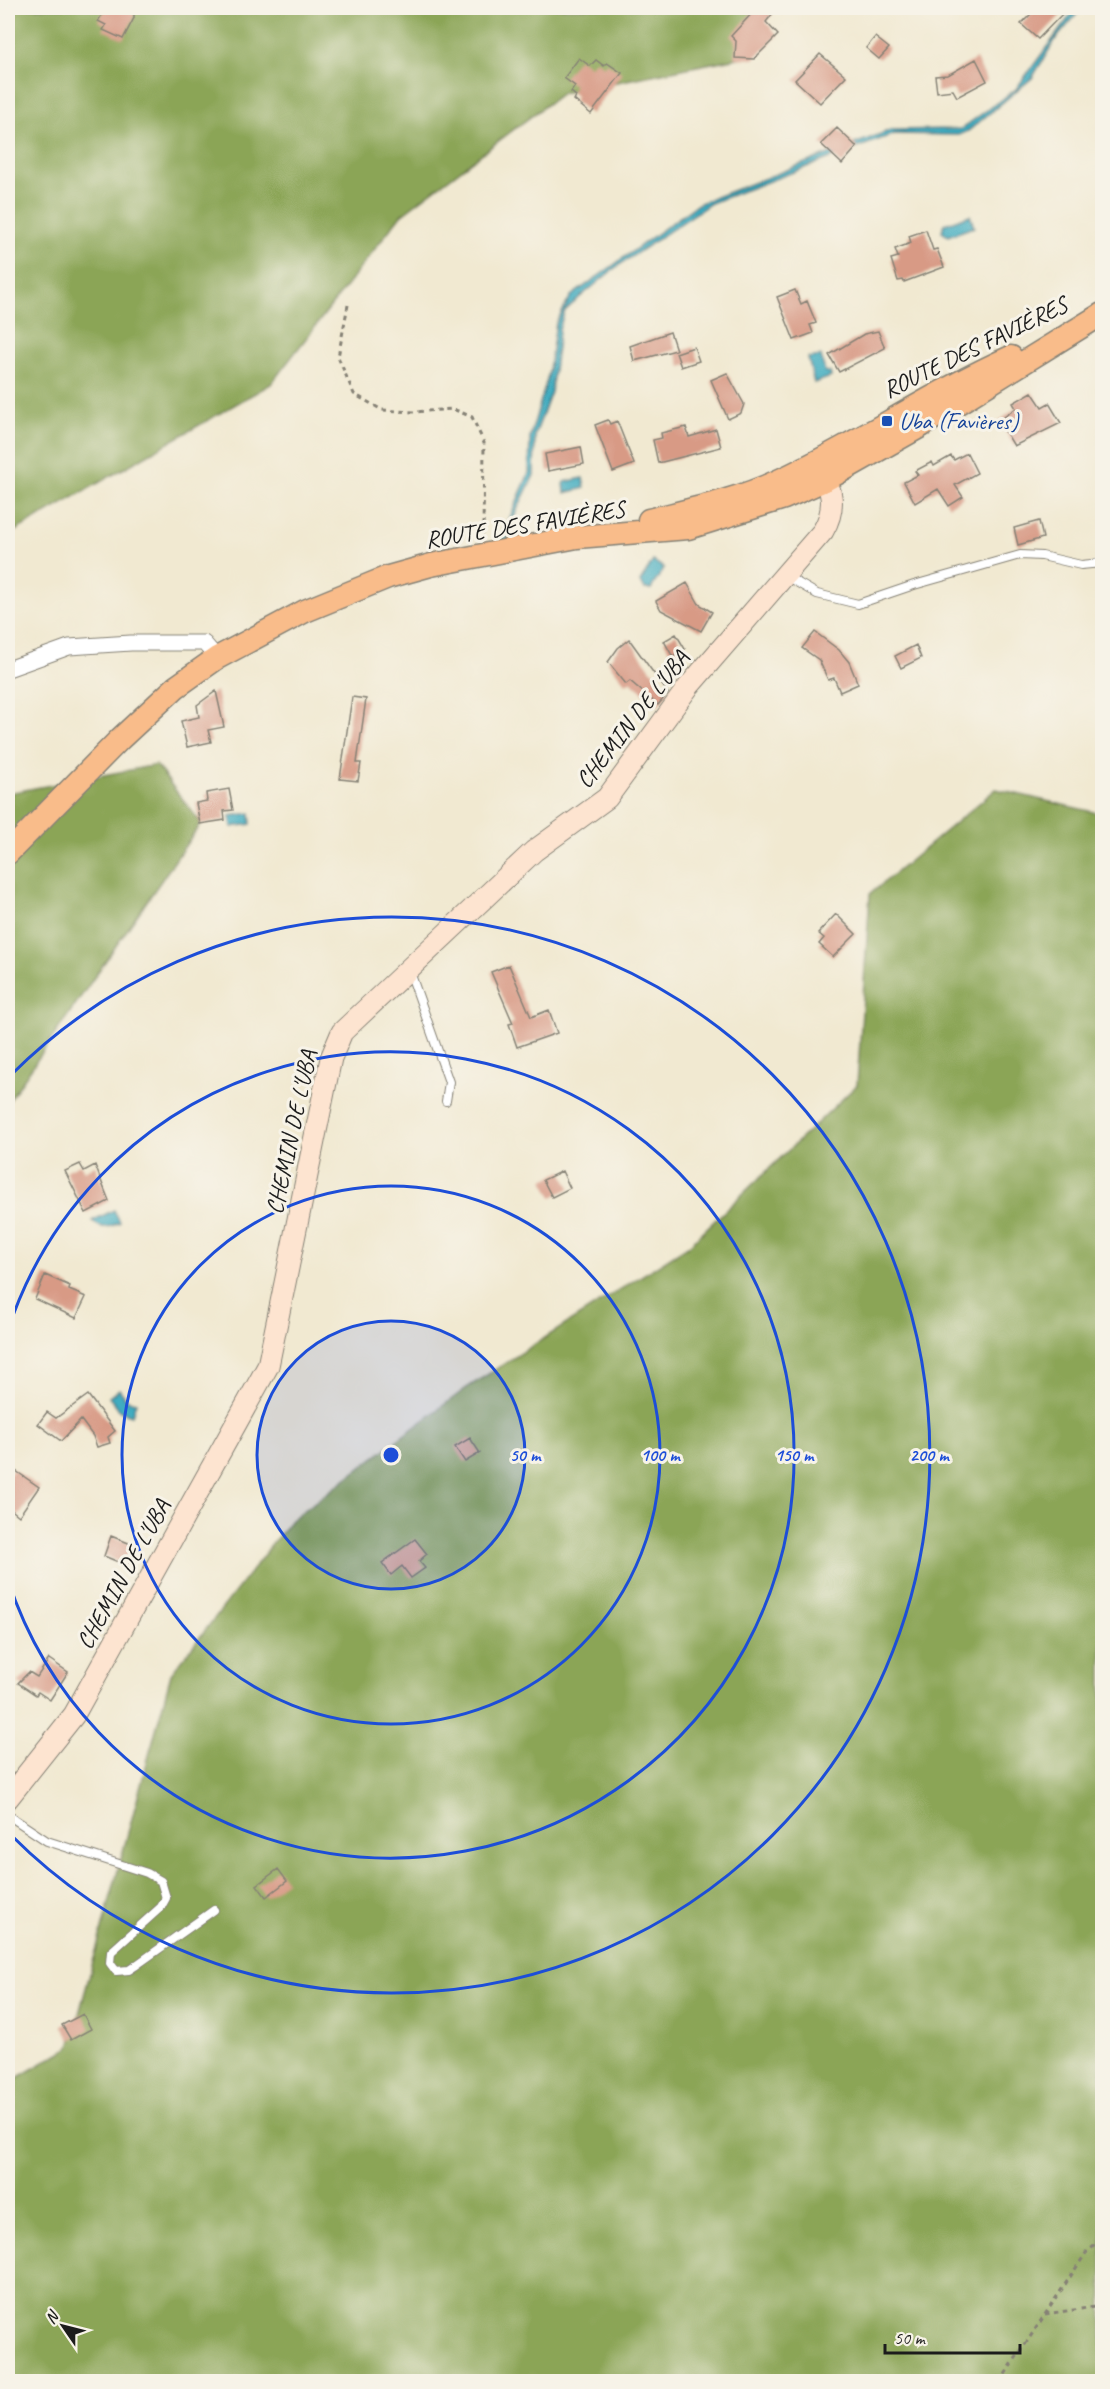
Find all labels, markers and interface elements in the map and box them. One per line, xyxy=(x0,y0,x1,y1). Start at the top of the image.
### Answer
street label: ROUTE DES FAVIÈRES xyxy=(878,288,1075,405)
place label: Uba (Favières) xyxy=(899,406,1020,436)
marker: Uba (Favières) xyxy=(880,414,894,428)
street label: ROUTE DES FAVIÈRES xyxy=(423,493,630,555)
street label: CHEMIN DE L'UBA xyxy=(569,643,696,794)
street label: CHEMIN DE L'UBA xyxy=(259,1046,323,1217)
text: 50 m xyxy=(510,1444,542,1466)
text: 100 m xyxy=(641,1444,681,1466)
text: 150 m xyxy=(775,1444,815,1466)
text: 200 m xyxy=(910,1444,950,1466)
centre of rings xyxy=(381,1445,401,1465)
street label: CHEMIN DE L'UBA xyxy=(69,1493,177,1654)
north arrow xyxy=(33,2296,93,2356)
text: N xyxy=(40,2306,64,2328)
scale bar xyxy=(885,2317,1020,2355)
text: 50 m xyxy=(894,2327,927,2349)

